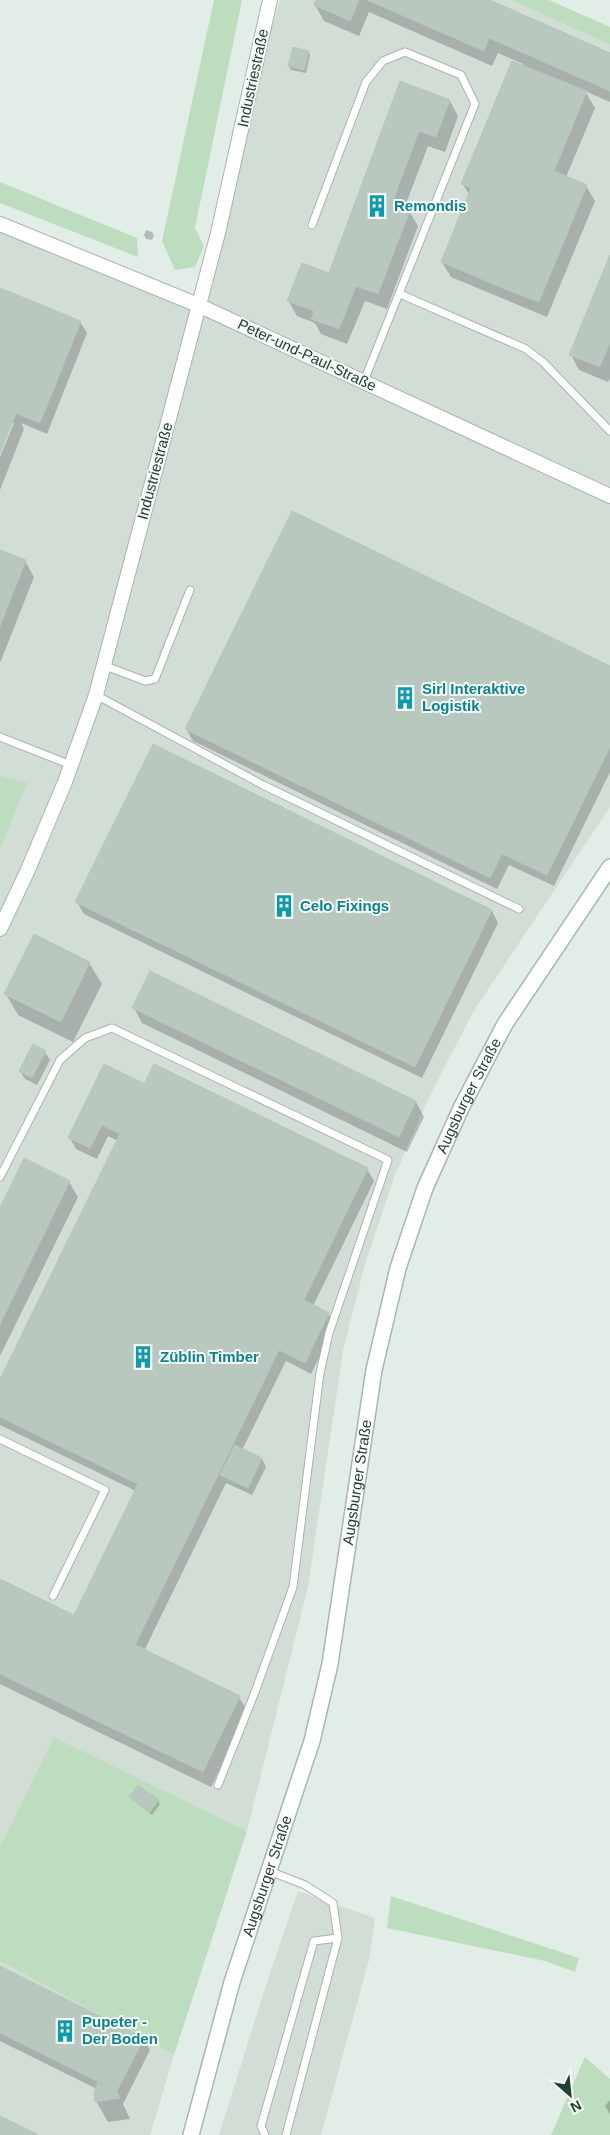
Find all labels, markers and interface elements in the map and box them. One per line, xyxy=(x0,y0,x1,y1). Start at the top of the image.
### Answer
street label: Industriestraße xyxy=(234,27,271,129)
building icon: Remondis xyxy=(364,193,390,219)
place label: Remondis xyxy=(394,197,467,214)
street label: Peter-und-Paul-Straße xyxy=(235,315,379,394)
street label: Industriestraße xyxy=(133,420,176,521)
place label: Sirl Interaktive Logistik xyxy=(422,680,525,714)
building icon: Sirl Interaktive Logistik xyxy=(392,685,418,711)
building icon: Celo Fixings xyxy=(271,893,297,919)
place label: Celo Fixings xyxy=(300,897,389,914)
street label: Augsburger Straße xyxy=(433,1035,504,1156)
building icon: Züblin Timber xyxy=(130,1344,156,1370)
place label: Züblin Timber xyxy=(160,1348,259,1365)
street label: Augsburger Straße xyxy=(339,1418,374,1546)
street label: Augsburger Straße xyxy=(239,1813,295,1939)
place label: Pupeter - Der Boden xyxy=(82,2013,158,2047)
building icon: Pupeter - Der Boden xyxy=(52,2018,78,2044)
north arrow xyxy=(545,2070,595,2120)
text: N xyxy=(568,2097,584,2116)

